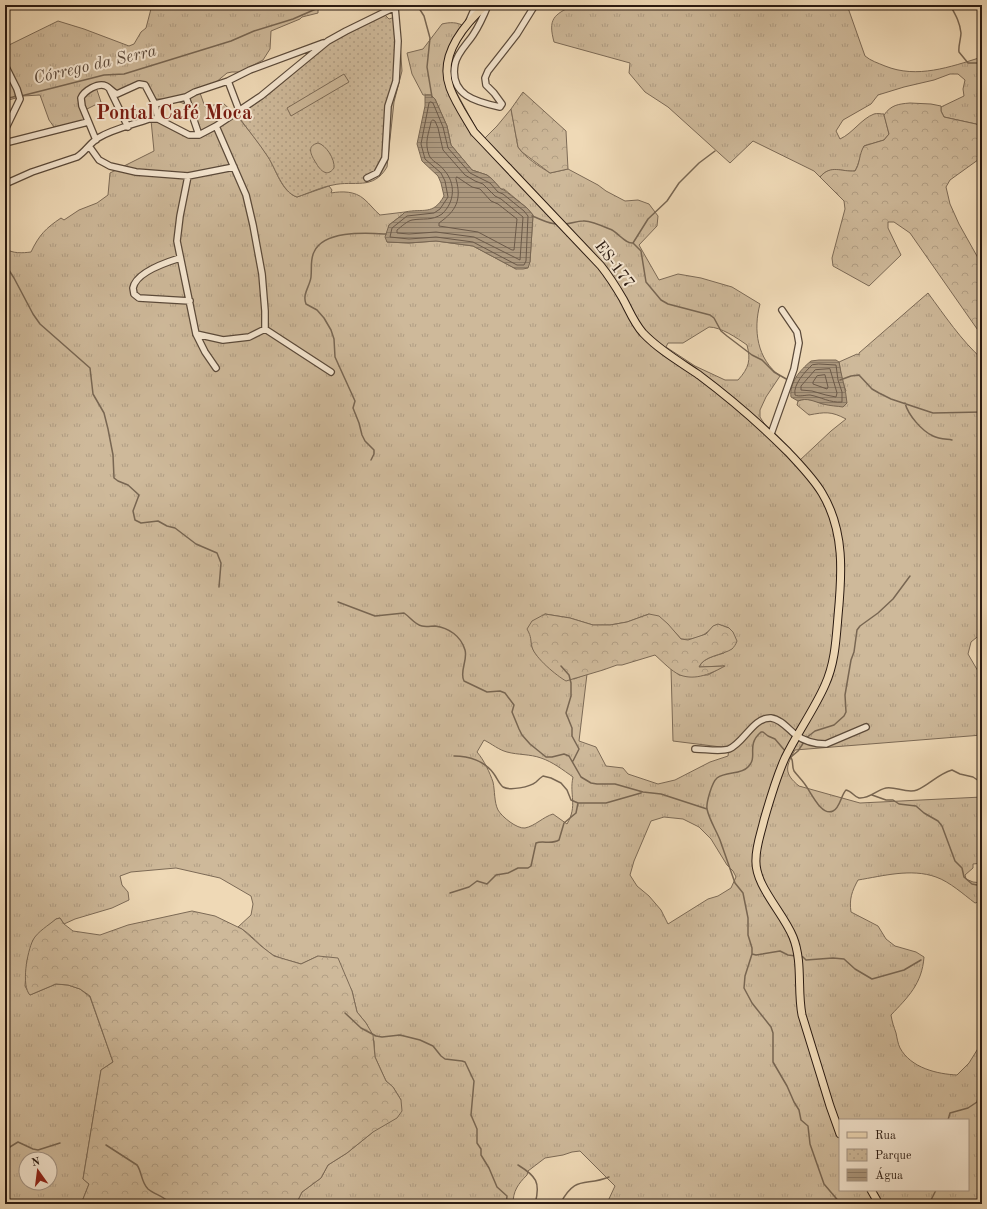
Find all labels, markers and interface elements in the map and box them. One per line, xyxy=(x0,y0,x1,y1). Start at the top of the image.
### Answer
water label: Córrego da Serra xyxy=(32,43,158,87)
district label: Pontal Café Moca xyxy=(96,104,252,124)
street label: ES-177 xyxy=(591,238,637,292)
legend xyxy=(839,1119,969,1191)
text: Rua xyxy=(875,1130,896,1142)
text: Parque xyxy=(875,1150,912,1162)
north arrow xyxy=(18,1151,58,1191)
text: N xyxy=(31,1156,42,1169)
text: Água xyxy=(875,1167,903,1182)

